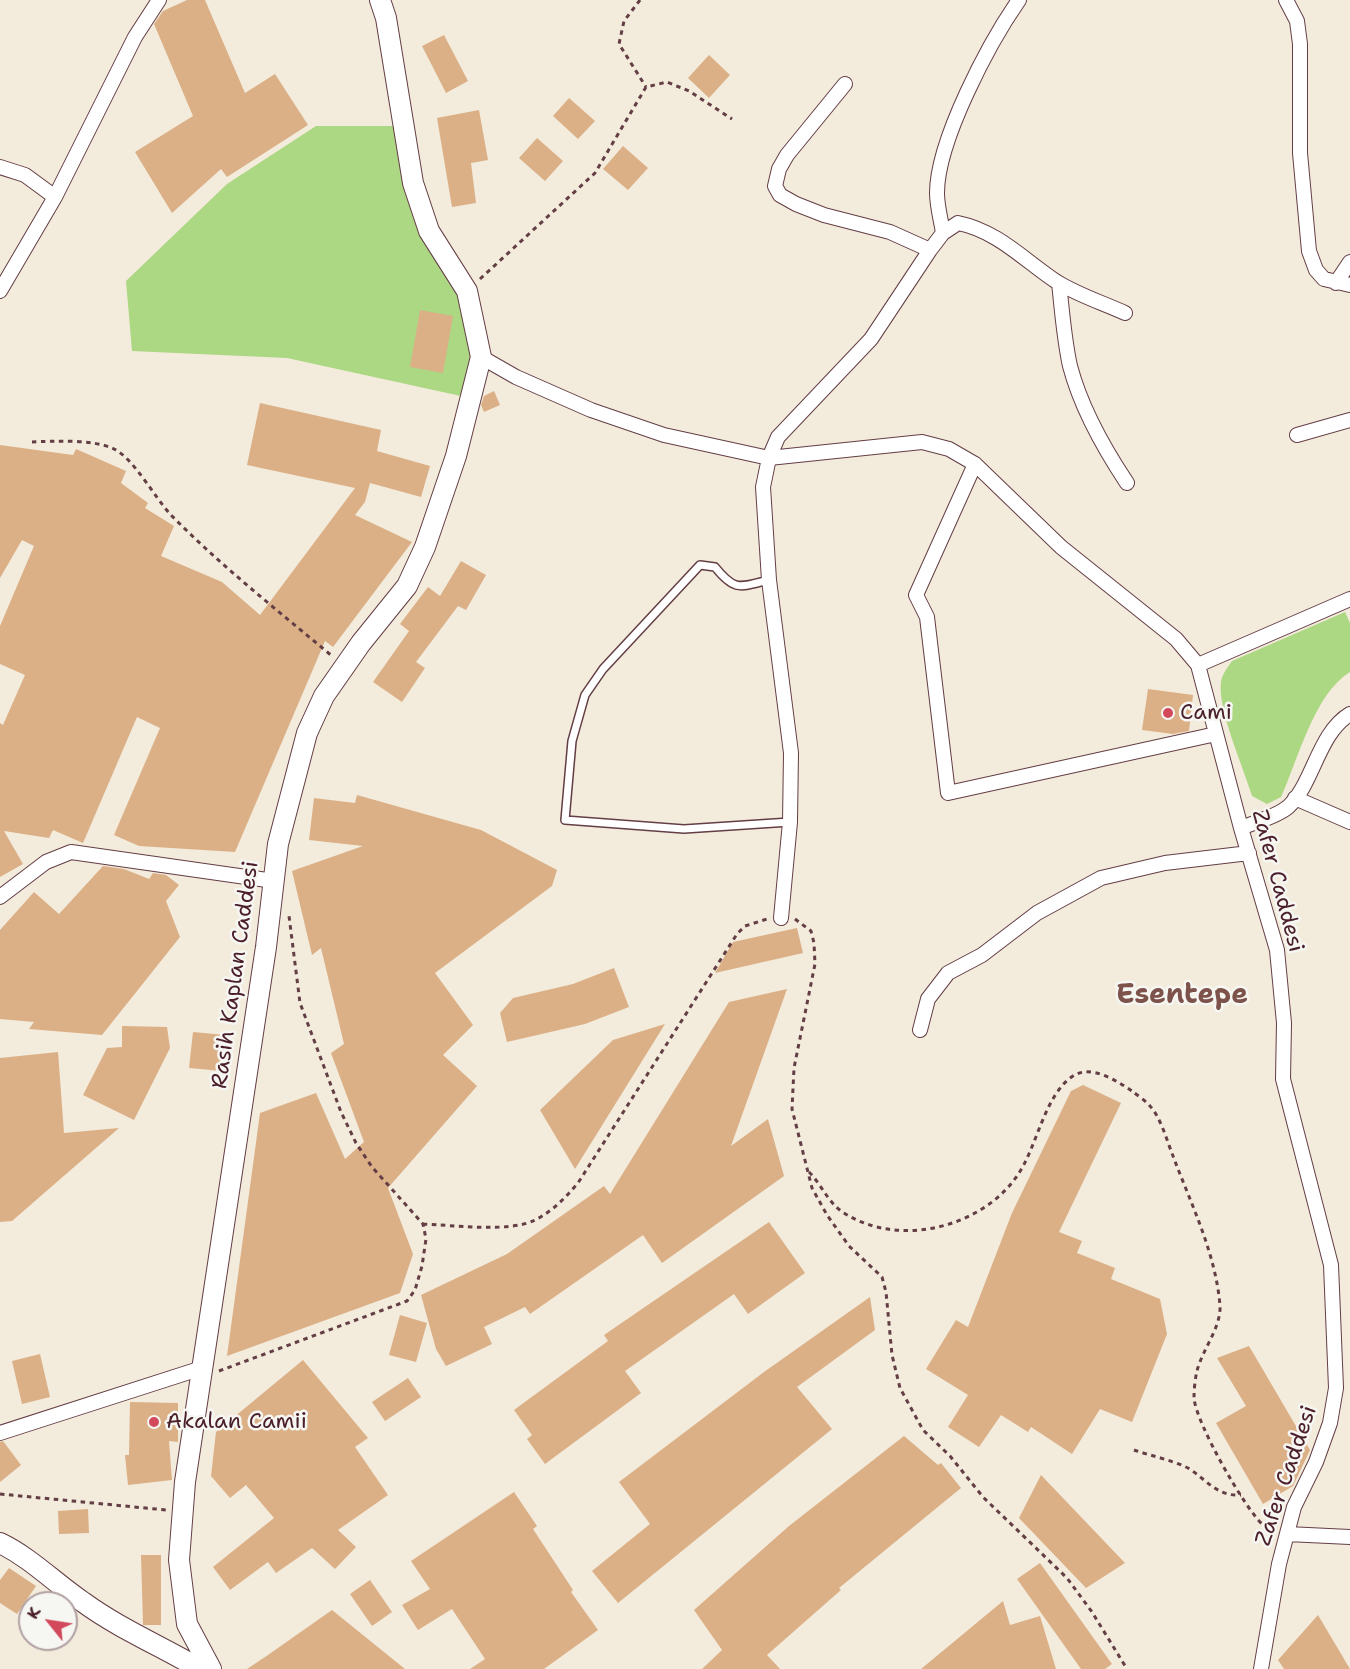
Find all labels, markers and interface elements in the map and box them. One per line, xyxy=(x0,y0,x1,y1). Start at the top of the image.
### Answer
place label: Cami xyxy=(1180,700,1232,726)
marker: Cami xyxy=(1161,706,1175,720)
street label: Zafer Caddesi xyxy=(1245,807,1309,955)
street label: Rasih Kaplan Caddesi xyxy=(207,859,265,1091)
district label: Esentepe xyxy=(1116,979,1248,1013)
street label: Zafer Caddesi xyxy=(1251,1402,1323,1550)
place label: Akalan Camii xyxy=(166,1409,307,1435)
marker: Akalan Camii xyxy=(147,1415,161,1429)
north arrow xyxy=(18,1591,78,1651)
text: K xyxy=(22,1603,46,1623)

